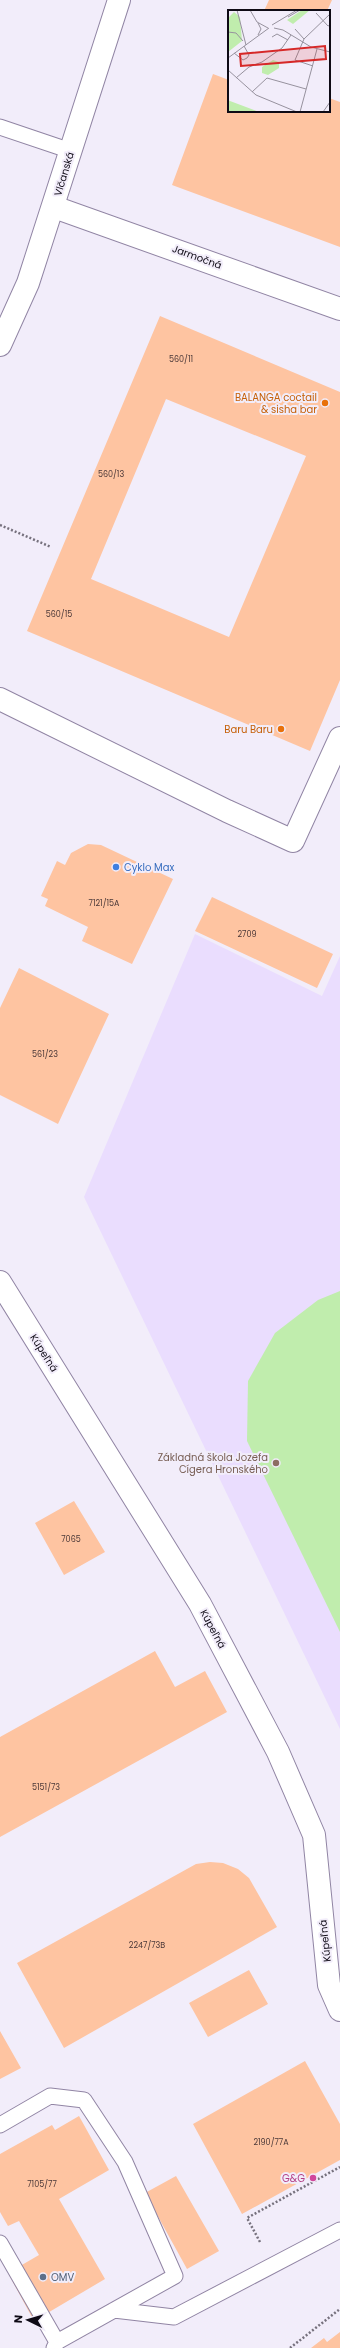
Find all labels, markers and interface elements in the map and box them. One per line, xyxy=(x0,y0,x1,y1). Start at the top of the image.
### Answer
inset map xyxy=(228,10,330,112)
street label: Vlčanská xyxy=(50,150,78,198)
street label: Jarmočná xyxy=(170,241,224,273)
house number: 560/11 xyxy=(169,354,193,365)
place label: BALANGA coctail & sisha bar xyxy=(235,390,317,417)
marker: BALANGA coctail & sisha bar xyxy=(320,398,330,408)
house number: 560/13 xyxy=(98,469,124,480)
house number: 560/15 xyxy=(46,609,72,620)
place label: Baru Baru xyxy=(224,722,273,737)
marker: Baru Baru xyxy=(276,724,286,734)
place label: Cyklo Max xyxy=(124,860,174,875)
marker: Cyklo Max xyxy=(111,862,121,872)
house number: 7121/15A xyxy=(89,898,120,909)
house number: 2709 xyxy=(237,929,257,940)
house number: 561/23 xyxy=(32,1049,58,1060)
street label: Kúpeľná xyxy=(26,1331,62,1375)
place label: Základná škola Jozefa Cígera Hronského xyxy=(158,1450,268,1477)
marker: Základná škola Jozefa Cígera Hronského xyxy=(271,1458,281,1468)
house number: 7065 xyxy=(61,1534,81,1545)
street label: Kúpeľná xyxy=(196,1607,230,1651)
house number: 5151/73 xyxy=(32,1782,60,1793)
street label: Kúpeľná xyxy=(315,1919,335,1963)
house number: 2247/73B xyxy=(129,1940,165,1951)
house number: 2190/77A xyxy=(253,2137,289,2148)
place label: G&G xyxy=(282,2171,305,2186)
marker: G&G xyxy=(308,2173,318,2183)
house number: 7105/77 xyxy=(27,2179,57,2190)
place label: OMV xyxy=(51,2270,74,2285)
marker: OMV xyxy=(38,2272,48,2282)
north arrow xyxy=(8,2300,48,2340)
text: N xyxy=(10,2314,26,2324)

